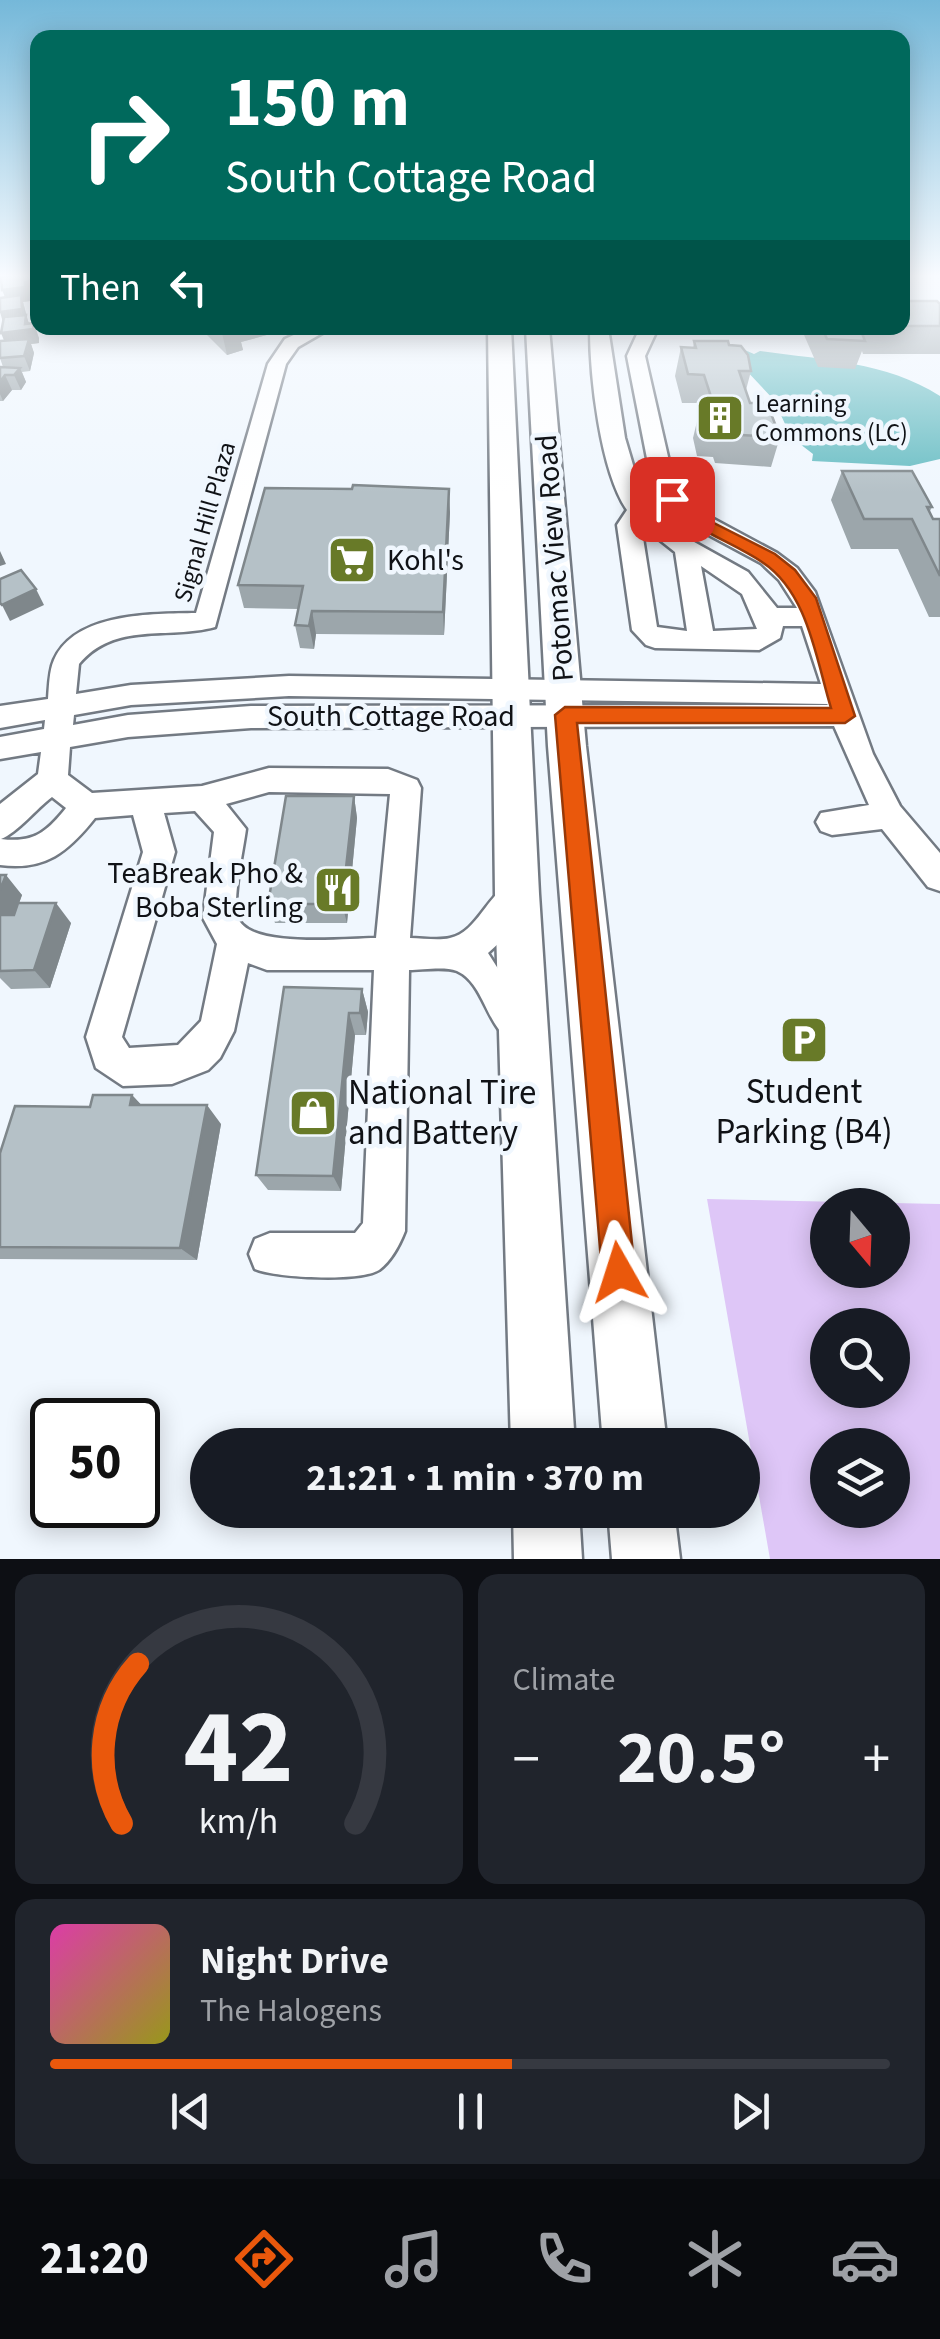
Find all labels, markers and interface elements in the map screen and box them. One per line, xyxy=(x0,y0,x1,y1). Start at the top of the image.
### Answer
text: 150 m xyxy=(225,53,410,153)
icon: right xyxy=(60,70,190,200)
text: South Cottage Road xyxy=(225,146,597,210)
icon: left xyxy=(161,260,216,315)
text: Then xyxy=(60,261,141,315)
place label: Learning Commons (LC) xyxy=(755,386,908,451)
building icon: Learning Commons (LC) xyxy=(694,392,746,444)
street label: Potomac View Road xyxy=(525,433,585,683)
street label: Signal Hill Plaza xyxy=(165,437,245,607)
pin xyxy=(630,457,715,542)
icon: arrive xyxy=(645,472,700,527)
supermarket icon: Kohl's xyxy=(326,534,378,586)
place label: Kohl's xyxy=(387,539,464,582)
street label: South Cottage Road xyxy=(267,695,515,738)
place label: TeaBreak Pho & Boba Sterling xyxy=(107,852,303,929)
restaurant icon: TeaBreak Pho & Boba Sterling xyxy=(312,864,364,916)
parking icon: Student Parking (B4) xyxy=(778,1014,830,1066)
place label: Student Parking (B4) xyxy=(715,1067,893,1157)
place label: National Tire and Battery xyxy=(348,1068,536,1158)
shop icon: National Tire and Battery xyxy=(287,1087,339,1139)
north arrow xyxy=(810,1188,910,1288)
map controls xyxy=(810,1188,910,1528)
position arrow xyxy=(567,1220,671,1324)
button: search xyxy=(810,1308,910,1408)
speed limit sign: 50 xyxy=(30,1398,160,1528)
button: layers xyxy=(810,1428,910,1528)
text: 21:21 · 1 min · 370 m xyxy=(306,1451,644,1505)
text: Climate xyxy=(513,1657,615,1703)
text: 42 xyxy=(184,1675,294,1823)
text: 20.5° xyxy=(617,1705,786,1812)
text: − xyxy=(513,1721,540,1799)
text: + xyxy=(863,1721,890,1799)
text: km/h xyxy=(199,1796,278,1847)
text: Night Drive xyxy=(200,1934,389,1988)
text: The Halogens xyxy=(200,1988,382,2034)
icon: previous xyxy=(163,2084,218,2139)
icon: pause xyxy=(443,2084,498,2139)
icon: next xyxy=(723,2084,778,2139)
icon: directions xyxy=(229,2224,299,2294)
icon: music xyxy=(379,2224,449,2294)
icon: phone xyxy=(529,2224,599,2294)
icon: climate xyxy=(680,2224,750,2294)
icon: car xyxy=(830,2224,900,2294)
text: 21:20 xyxy=(40,2227,149,2291)

